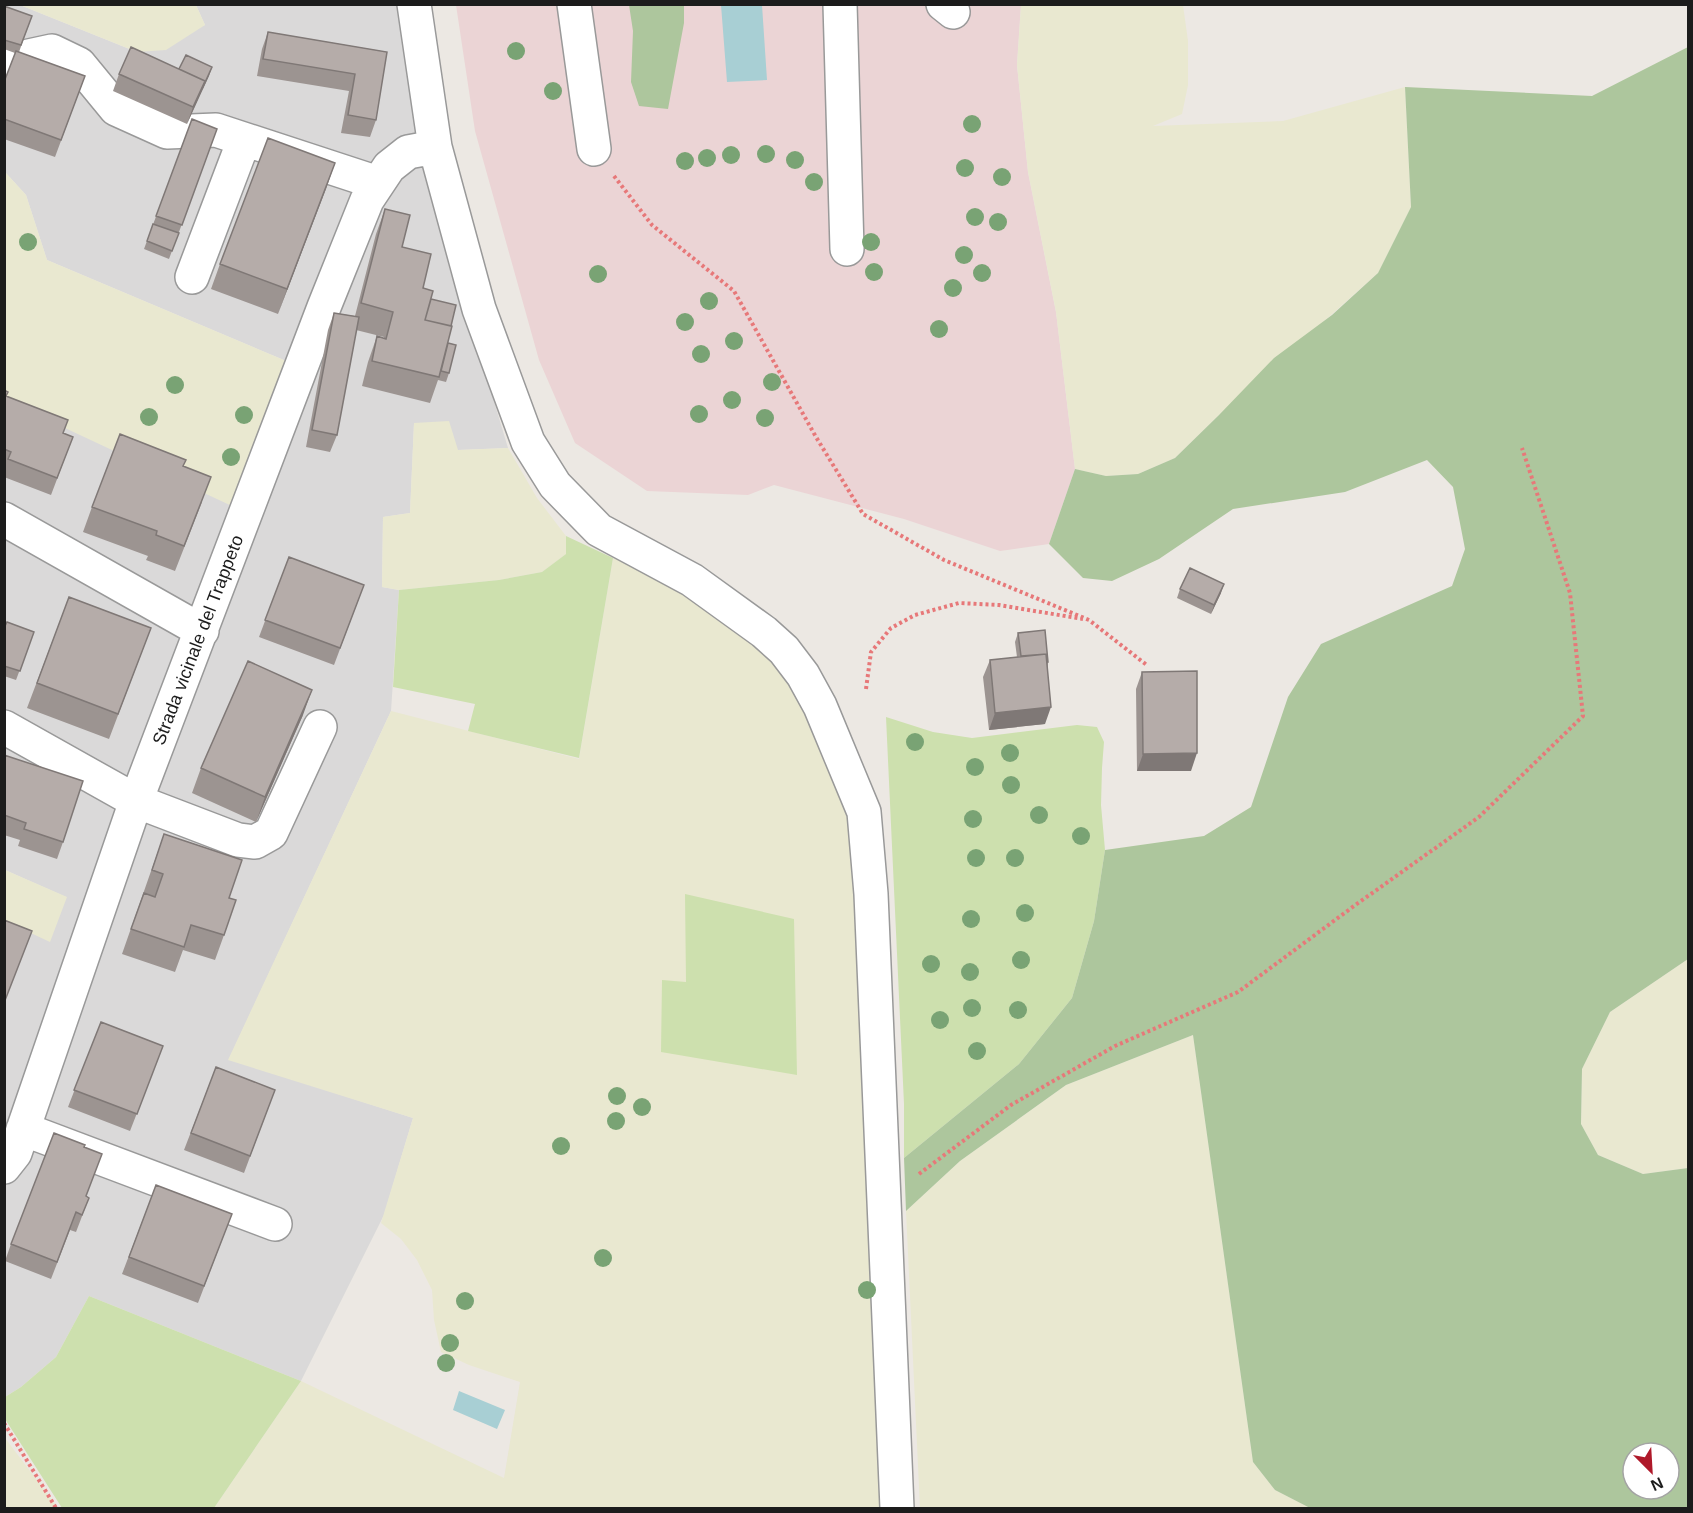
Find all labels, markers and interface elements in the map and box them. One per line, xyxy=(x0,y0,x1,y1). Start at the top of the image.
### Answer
street label: Strada vicinale del Trappeto xyxy=(149,532,247,748)
north arrow xyxy=(1621,1441,1681,1501)
text: N xyxy=(1648,1474,1666,1494)

